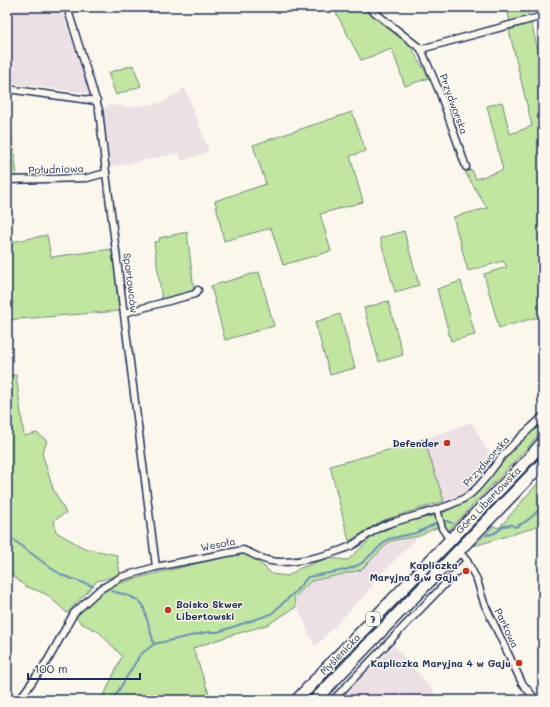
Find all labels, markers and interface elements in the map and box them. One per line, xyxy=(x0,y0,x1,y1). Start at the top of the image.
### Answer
street label: Przydworska xyxy=(437,72,471,136)
street label: Południowa xyxy=(28,161,84,177)
street label: Sportowców xyxy=(120,252,142,314)
street label: Przydworska xyxy=(460,433,512,489)
place label: Defender xyxy=(392,436,439,450)
marker: Defender xyxy=(442,438,452,448)
street label: Góra Libertowska xyxy=(452,463,524,537)
street label: Wesoła xyxy=(199,534,237,554)
place label: Kapliczka Maryjna 3 w Gaju xyxy=(370,558,458,584)
marker: Kapliczka Maryjna 3 w Gaju xyxy=(461,566,471,576)
place label: Boisko Skwer Libertowski xyxy=(176,597,243,623)
marker: Boisko Skwer Libertowski xyxy=(163,605,173,615)
street label: Parkowa xyxy=(492,606,522,650)
road number: 7 xyxy=(366,612,380,626)
street label: Myślenicka xyxy=(317,630,363,678)
scale bar xyxy=(28,655,140,681)
place label: Kapliczka Maryjna 4 w Gaju xyxy=(370,656,511,670)
marker: Kapliczka Maryjna 4 w Gaju xyxy=(514,658,524,668)
text: 100 m xyxy=(34,660,68,676)

